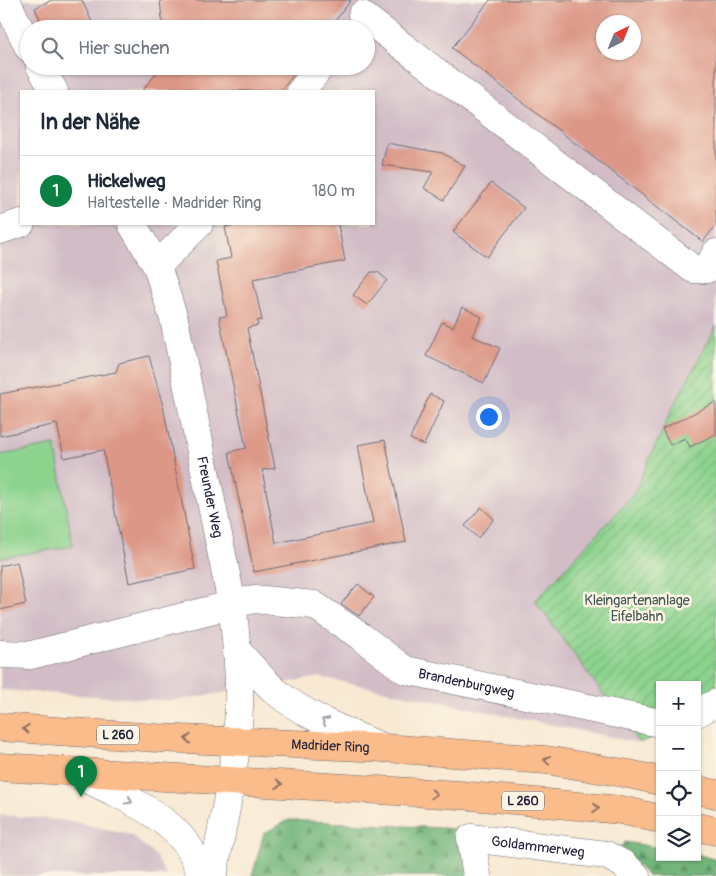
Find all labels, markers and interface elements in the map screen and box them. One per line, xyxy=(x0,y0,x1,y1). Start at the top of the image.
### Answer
north arrow xyxy=(596,15,641,60)
search box xyxy=(20,20,375,75)
icon: search xyxy=(38,34,66,62)
text: Hier suchen xyxy=(78,36,170,60)
text: In der Nähe xyxy=(40,109,140,136)
text: Hickelweg xyxy=(87,169,166,193)
text: 1 xyxy=(53,181,59,201)
text: 180 m xyxy=(312,181,355,201)
text: Haltestelle · Madrider Ring xyxy=(87,193,261,213)
your location xyxy=(476,404,502,430)
street label: Freunder Weg xyxy=(193,455,226,539)
park label: Kleingartenanlage Eifelbahn xyxy=(584,592,690,625)
street label: Brandenburgweg xyxy=(417,665,516,702)
map controls xyxy=(656,681,701,861)
button: + xyxy=(656,681,701,726)
one-way arrow xyxy=(321,717,330,727)
one-way arrow xyxy=(21,723,29,734)
road number: L 260 xyxy=(97,726,139,744)
button: − xyxy=(656,726,701,771)
one-way arrow xyxy=(183,734,191,744)
street label: Madrider Ring xyxy=(291,736,370,756)
pin: 1 xyxy=(65,756,97,797)
one-way arrow xyxy=(542,756,551,766)
button: locate xyxy=(656,771,701,816)
one-way arrow xyxy=(276,778,284,789)
one-way arrow xyxy=(430,788,438,799)
road number: L 260 xyxy=(502,791,544,810)
one-way arrow xyxy=(124,794,133,804)
one-way arrow xyxy=(592,802,600,813)
button: layers xyxy=(656,816,701,861)
street label: Goldammerweg xyxy=(490,833,586,861)

